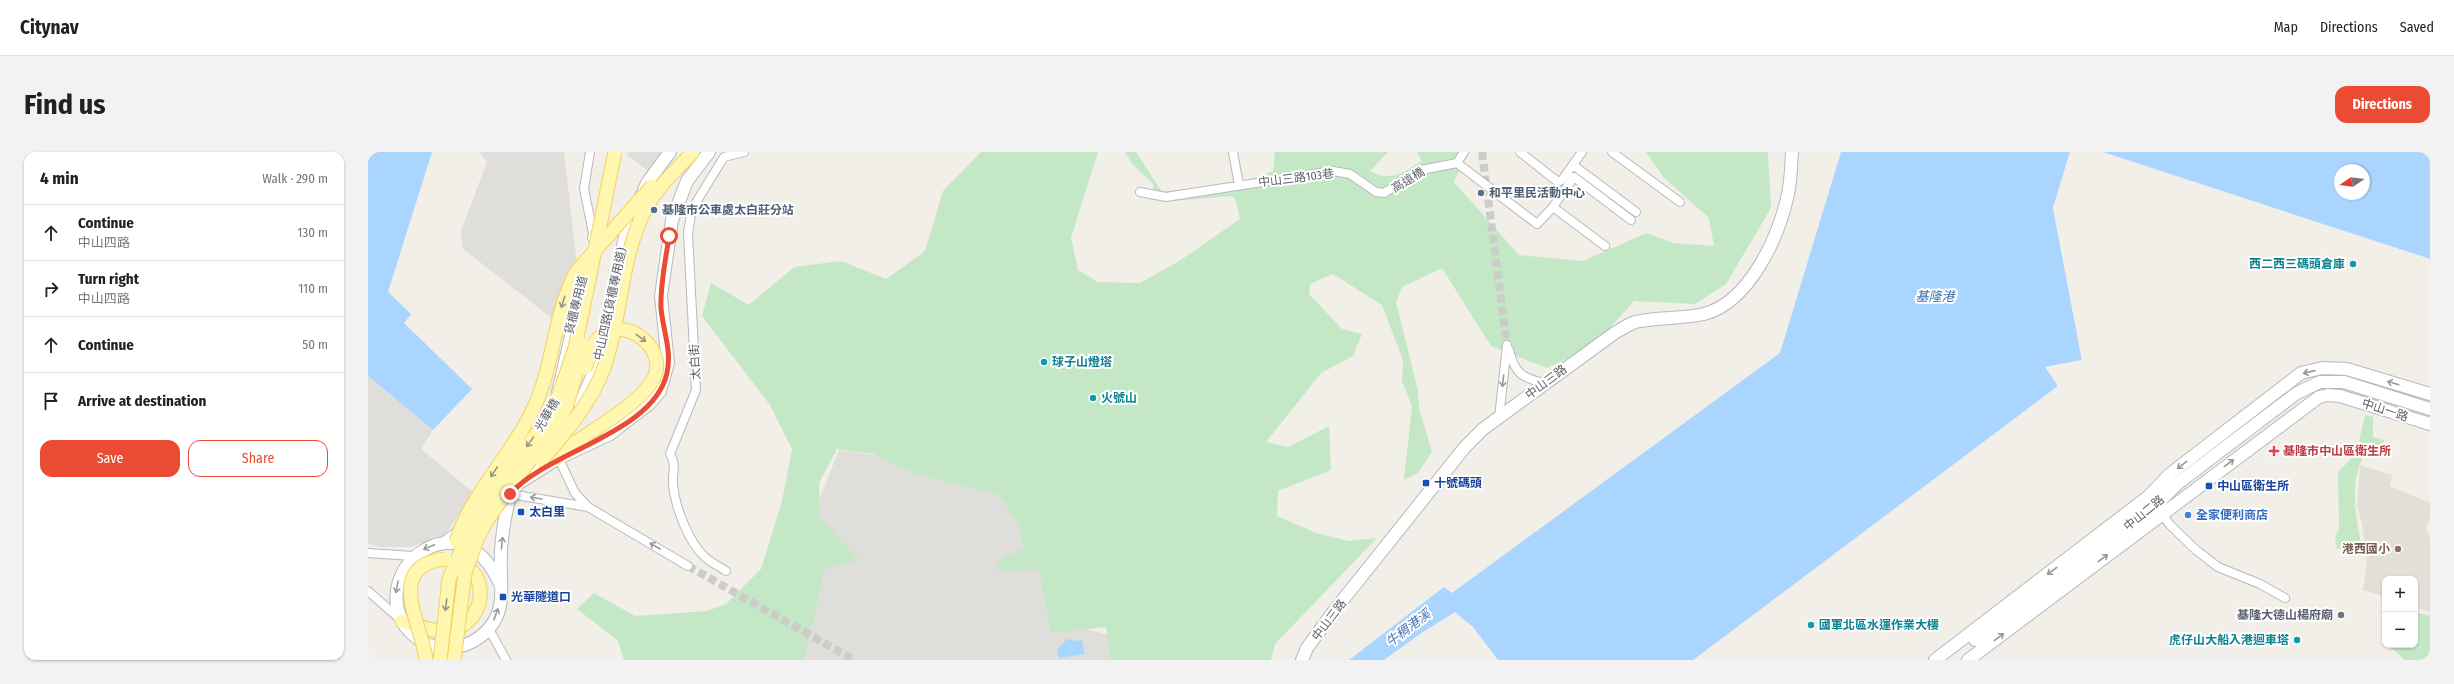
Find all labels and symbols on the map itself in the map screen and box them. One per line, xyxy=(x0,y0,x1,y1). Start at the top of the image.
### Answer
north arrow xyxy=(2334,164,2370,200)
street label: 高遠橋 xyxy=(1389,165,1427,195)
street label: 中山三路103巷 xyxy=(1257,166,1335,190)
place label: 和平里民活動中心 xyxy=(1489,186,1585,200)
marker: 和平里民活動中心 xyxy=(1476,188,1486,198)
place label: 基隆市公車處太白莊分站 xyxy=(662,203,794,217)
marker: 基隆市公車處太白莊分站 xyxy=(649,205,659,215)
route start xyxy=(660,227,678,245)
street label: 中山四路(貨櫃專用道) xyxy=(591,246,629,362)
place label: 西二西三碼頭倉庫 xyxy=(2249,257,2345,271)
marker: 西二西三碼頭倉庫 xyxy=(2348,259,2358,269)
street label: 貨櫃專用道 xyxy=(562,274,590,336)
water label: 基隆港 xyxy=(1915,289,1956,304)
one-way arrow xyxy=(559,295,566,308)
one-way arrow xyxy=(635,333,646,342)
street label: 太白街 xyxy=(687,344,703,380)
place label: 球子山燈塔 xyxy=(1052,355,1112,369)
marker: 球子山燈塔 xyxy=(1039,357,1049,367)
street label: 中山三路 xyxy=(1523,362,1569,402)
one-way arrow xyxy=(2302,368,2315,376)
one-way arrow xyxy=(1499,374,1507,387)
one-way arrow xyxy=(2386,379,2399,386)
place label: 火號山 xyxy=(1101,391,1137,405)
marker: 火號山 xyxy=(1088,393,1098,403)
street label: 光華橋 xyxy=(532,396,562,434)
street label: 中山一路 xyxy=(2360,396,2410,424)
one-way arrow xyxy=(526,436,534,447)
place label: 基隆市中山區衛生所 xyxy=(2283,444,2391,458)
marker: 基隆市中山區衛生所 xyxy=(2268,445,2280,457)
one-way arrow xyxy=(2223,459,2234,468)
one-way arrow xyxy=(2176,460,2187,469)
one-way arrow xyxy=(490,466,498,477)
place label: 十號碼頭 xyxy=(1434,476,1482,490)
marker: 十號碼頭 xyxy=(1421,478,1431,488)
place label: 中山區衛生所 xyxy=(2217,479,2289,493)
marker: 中山區衛生所 xyxy=(2204,481,2214,491)
route end xyxy=(501,485,519,503)
street label: 中山二路 xyxy=(2121,492,2167,534)
one-way arrow xyxy=(530,494,543,502)
place label: 太白里 xyxy=(529,505,565,519)
marker: 太白里 xyxy=(516,507,526,517)
place label: 全家便利商店 xyxy=(2196,508,2268,522)
marker: 全家便利商店 xyxy=(2183,510,2193,520)
one-way arrow xyxy=(498,537,506,550)
one-way arrow xyxy=(649,542,661,550)
place label: 港西國小 xyxy=(2342,542,2390,556)
one-way arrow xyxy=(423,544,435,552)
marker: 港西國小 xyxy=(2393,544,2403,554)
one-way arrow xyxy=(2097,554,2108,563)
one-way arrow xyxy=(2047,566,2058,575)
one-way arrow xyxy=(392,580,400,593)
place label: 光華隧道口 xyxy=(511,590,571,604)
marker: 光華隧道口 xyxy=(498,592,508,602)
street label: 中山三路 xyxy=(1309,597,1349,643)
one-way arrow xyxy=(442,598,450,611)
water label: 牛稠港溪 xyxy=(1383,605,1435,650)
one-way arrow xyxy=(493,608,501,620)
place label: 基隆大德山楊府廟 xyxy=(2237,608,2333,622)
marker: 基隆大德山楊府廟 xyxy=(2336,610,2346,620)
place label: 國軍北區水運作業大樓 xyxy=(1819,618,1939,632)
marker: 國軍北區水運作業大樓 xyxy=(1806,620,1816,630)
one-way arrow xyxy=(1993,632,2004,641)
place label: 虎仔山大船入港迴車塔 xyxy=(2169,633,2289,647)
marker: 虎仔山大船入港迴車塔 xyxy=(2292,635,2302,645)

